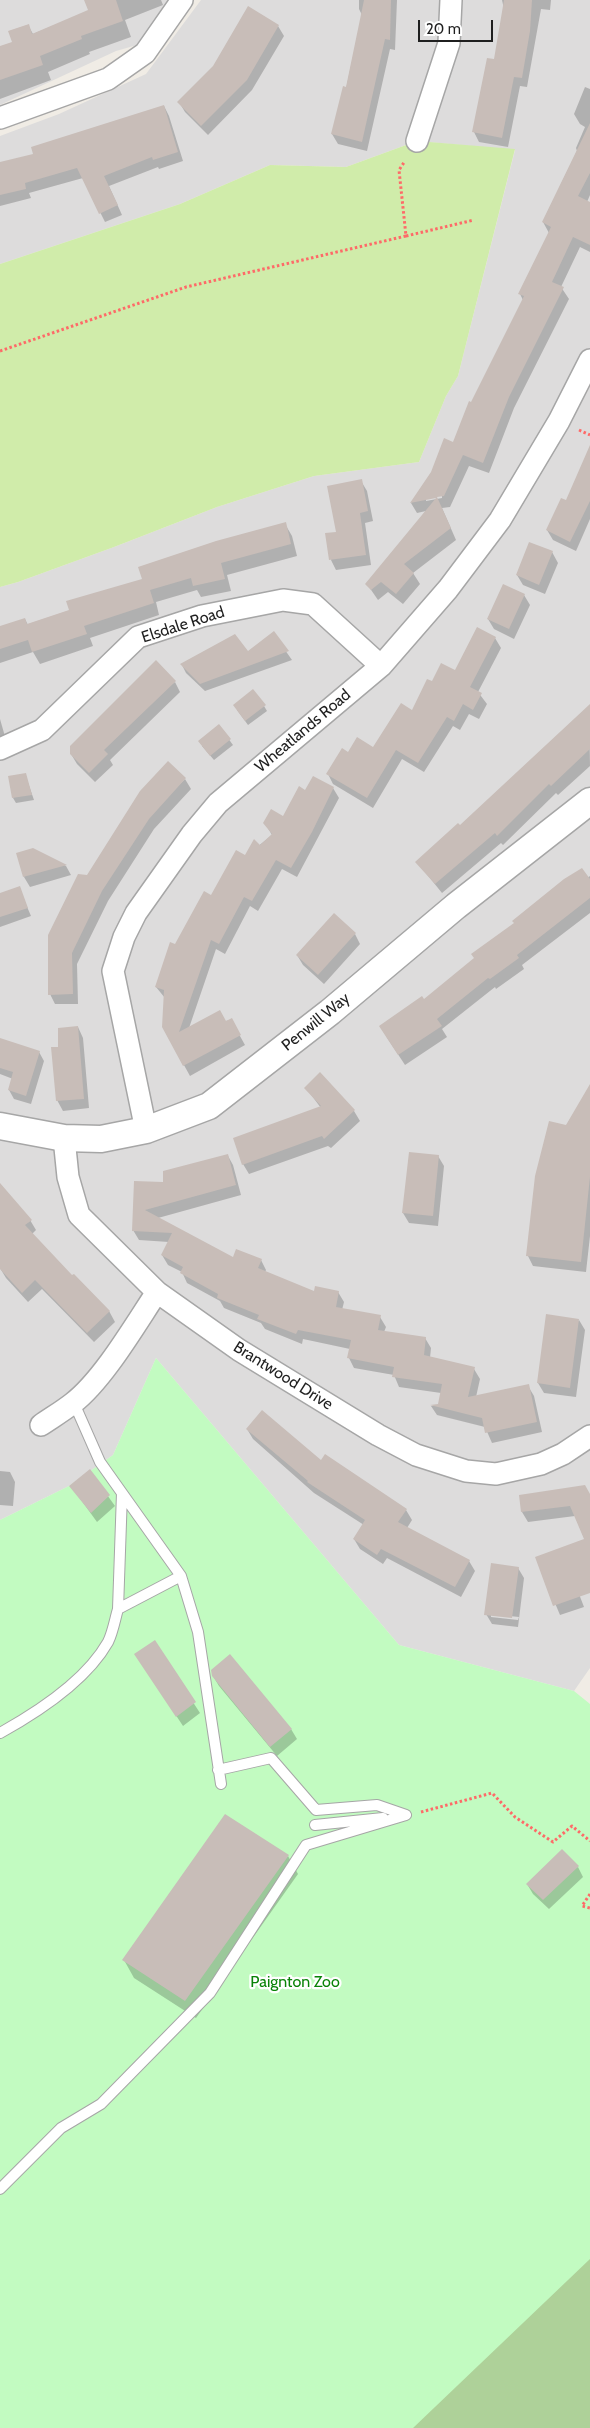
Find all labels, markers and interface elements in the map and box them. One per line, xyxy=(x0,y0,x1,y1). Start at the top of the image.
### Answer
scale bar xyxy=(420,10,495,42)
text: 20 m xyxy=(426,20,461,38)
street label: Elsdale Road xyxy=(139,603,227,647)
street label: Wheatlands Road xyxy=(251,685,355,777)
street label: Penwill Way xyxy=(278,989,354,1055)
street label: Brantwood Drive xyxy=(230,1338,336,1414)
park label: Paignton Zoo xyxy=(250,1972,340,1992)

